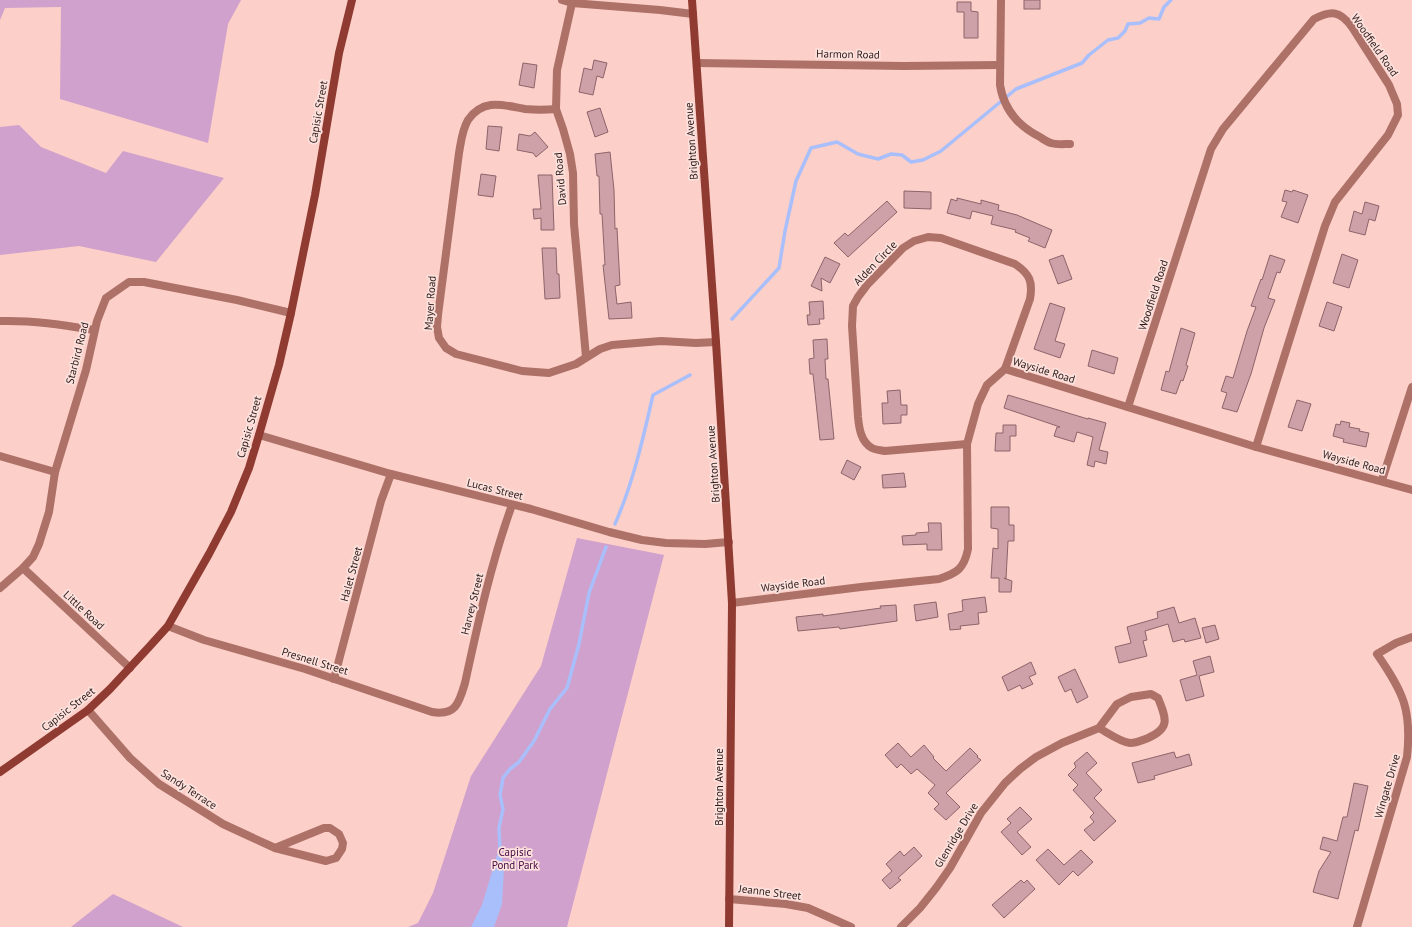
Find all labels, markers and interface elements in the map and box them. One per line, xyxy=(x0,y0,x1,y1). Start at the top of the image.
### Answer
street label: Woodfield Road xyxy=(1348,11,1402,79)
street label: Harmon Road xyxy=(816,46,880,62)
street label: Capisic Street xyxy=(306,79,330,145)
street label: Brighton Avenue xyxy=(681,101,701,180)
street label: David Road xyxy=(551,152,569,206)
street label: Alden Circle xyxy=(850,237,900,288)
street label: Woodfield Road xyxy=(1135,258,1171,332)
street label: Mayer Road xyxy=(421,275,439,331)
street label: Starbird Road xyxy=(63,320,91,386)
street label: Wayside Road xyxy=(1011,354,1077,386)
street label: Capisic Street xyxy=(233,394,265,460)
street label: Brighton Avenue xyxy=(703,424,723,503)
street label: Wayside Road xyxy=(1321,447,1387,477)
street label: Lucas Street xyxy=(465,475,525,503)
street label: Halet Street xyxy=(337,545,365,603)
street label: Harvey Street xyxy=(458,572,486,636)
street label: Wayside Road xyxy=(760,573,826,595)
street label: Little Road xyxy=(61,587,108,633)
street label: Presnell Street xyxy=(280,644,350,678)
street label: Capisic Street xyxy=(39,684,98,734)
street label: Brighton Avenue xyxy=(712,748,726,826)
street label: Wingate Drive xyxy=(1371,752,1403,820)
street label: Sandy Terrace xyxy=(158,766,220,813)
street label: Glenridge Drive xyxy=(931,800,981,870)
park label: Capisic Pond Park xyxy=(492,845,539,872)
street label: Jeanne Street xyxy=(737,881,802,903)

